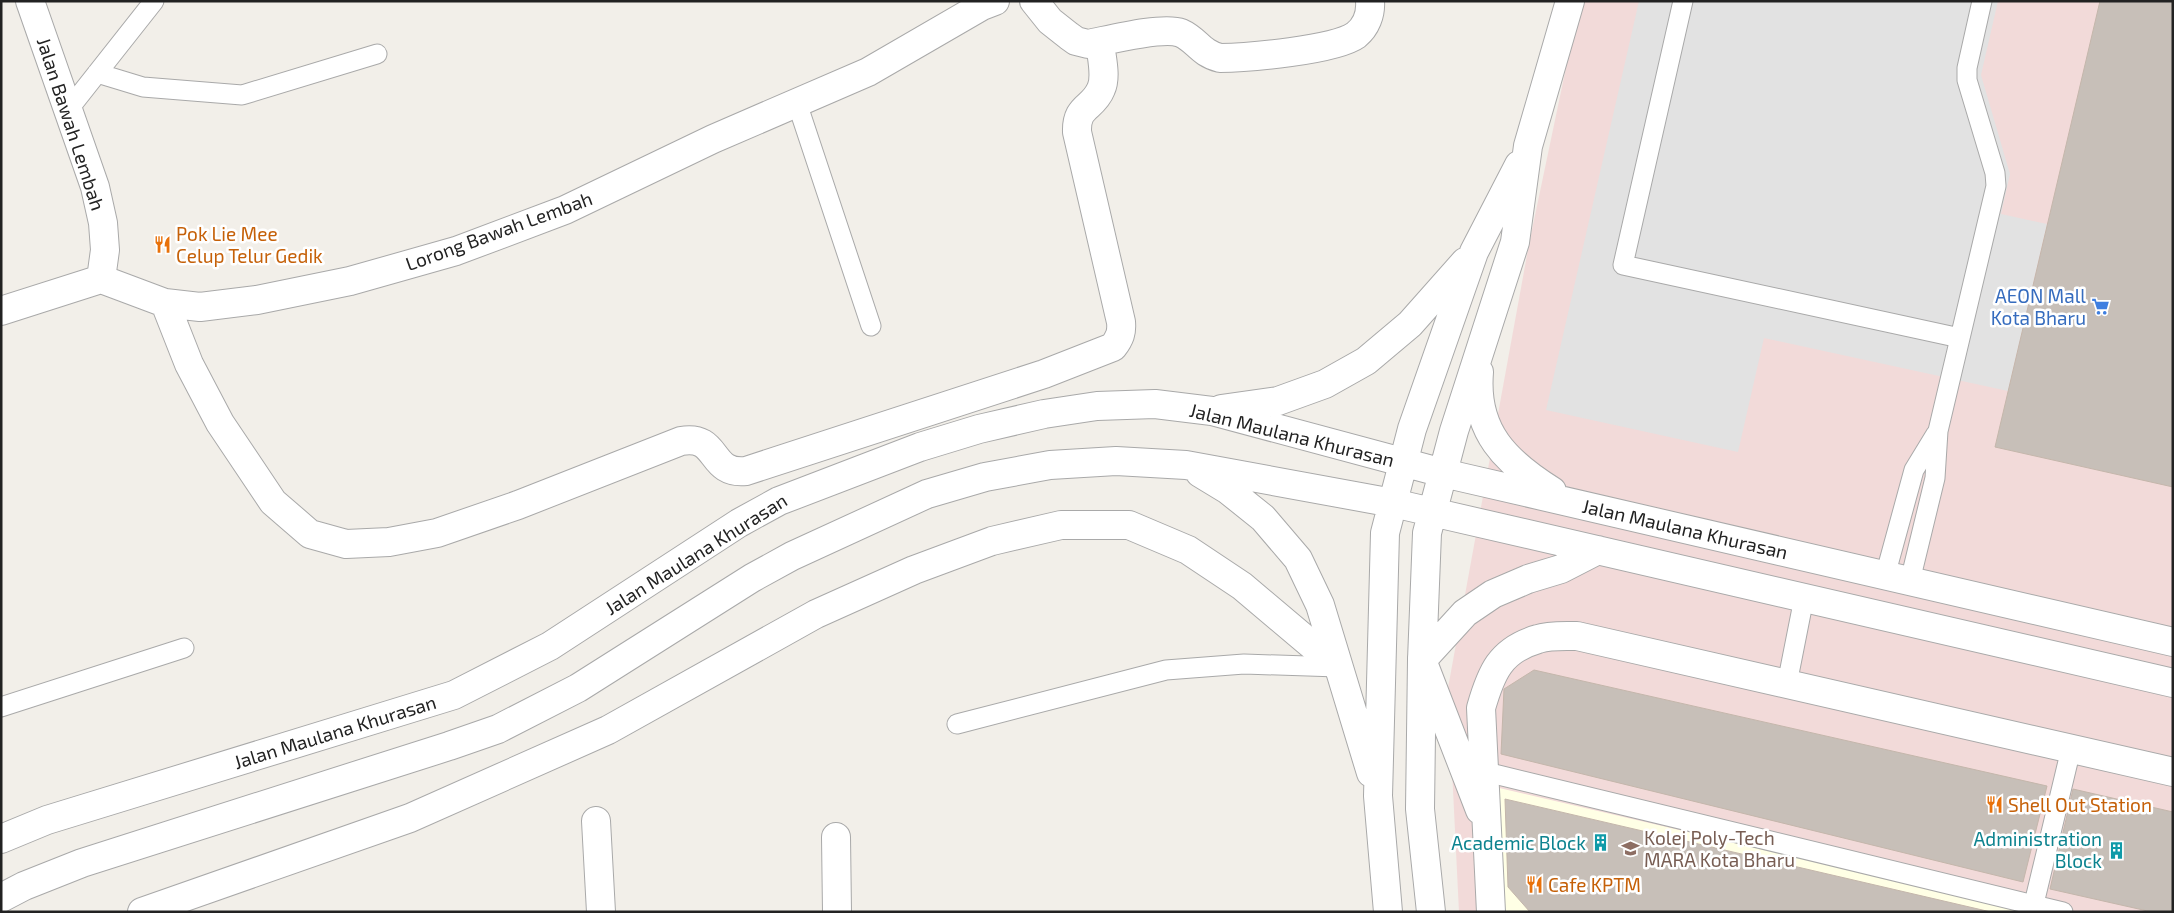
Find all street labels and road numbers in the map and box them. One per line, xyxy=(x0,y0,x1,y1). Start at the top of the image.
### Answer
street label: Jalan Bawah Lembah xyxy=(33,34,110,213)
street label: Lorong Bawah Lembah xyxy=(402,186,595,275)
street label: Jalan Maulana Khurasan xyxy=(1187,398,1397,471)
street label: Jalan Maulana Khurasan xyxy=(601,488,791,619)
street label: Jalan Maulana Khurasan xyxy=(1580,494,1790,563)
street label: Jalan Maulana Khurasan xyxy=(231,690,439,773)

